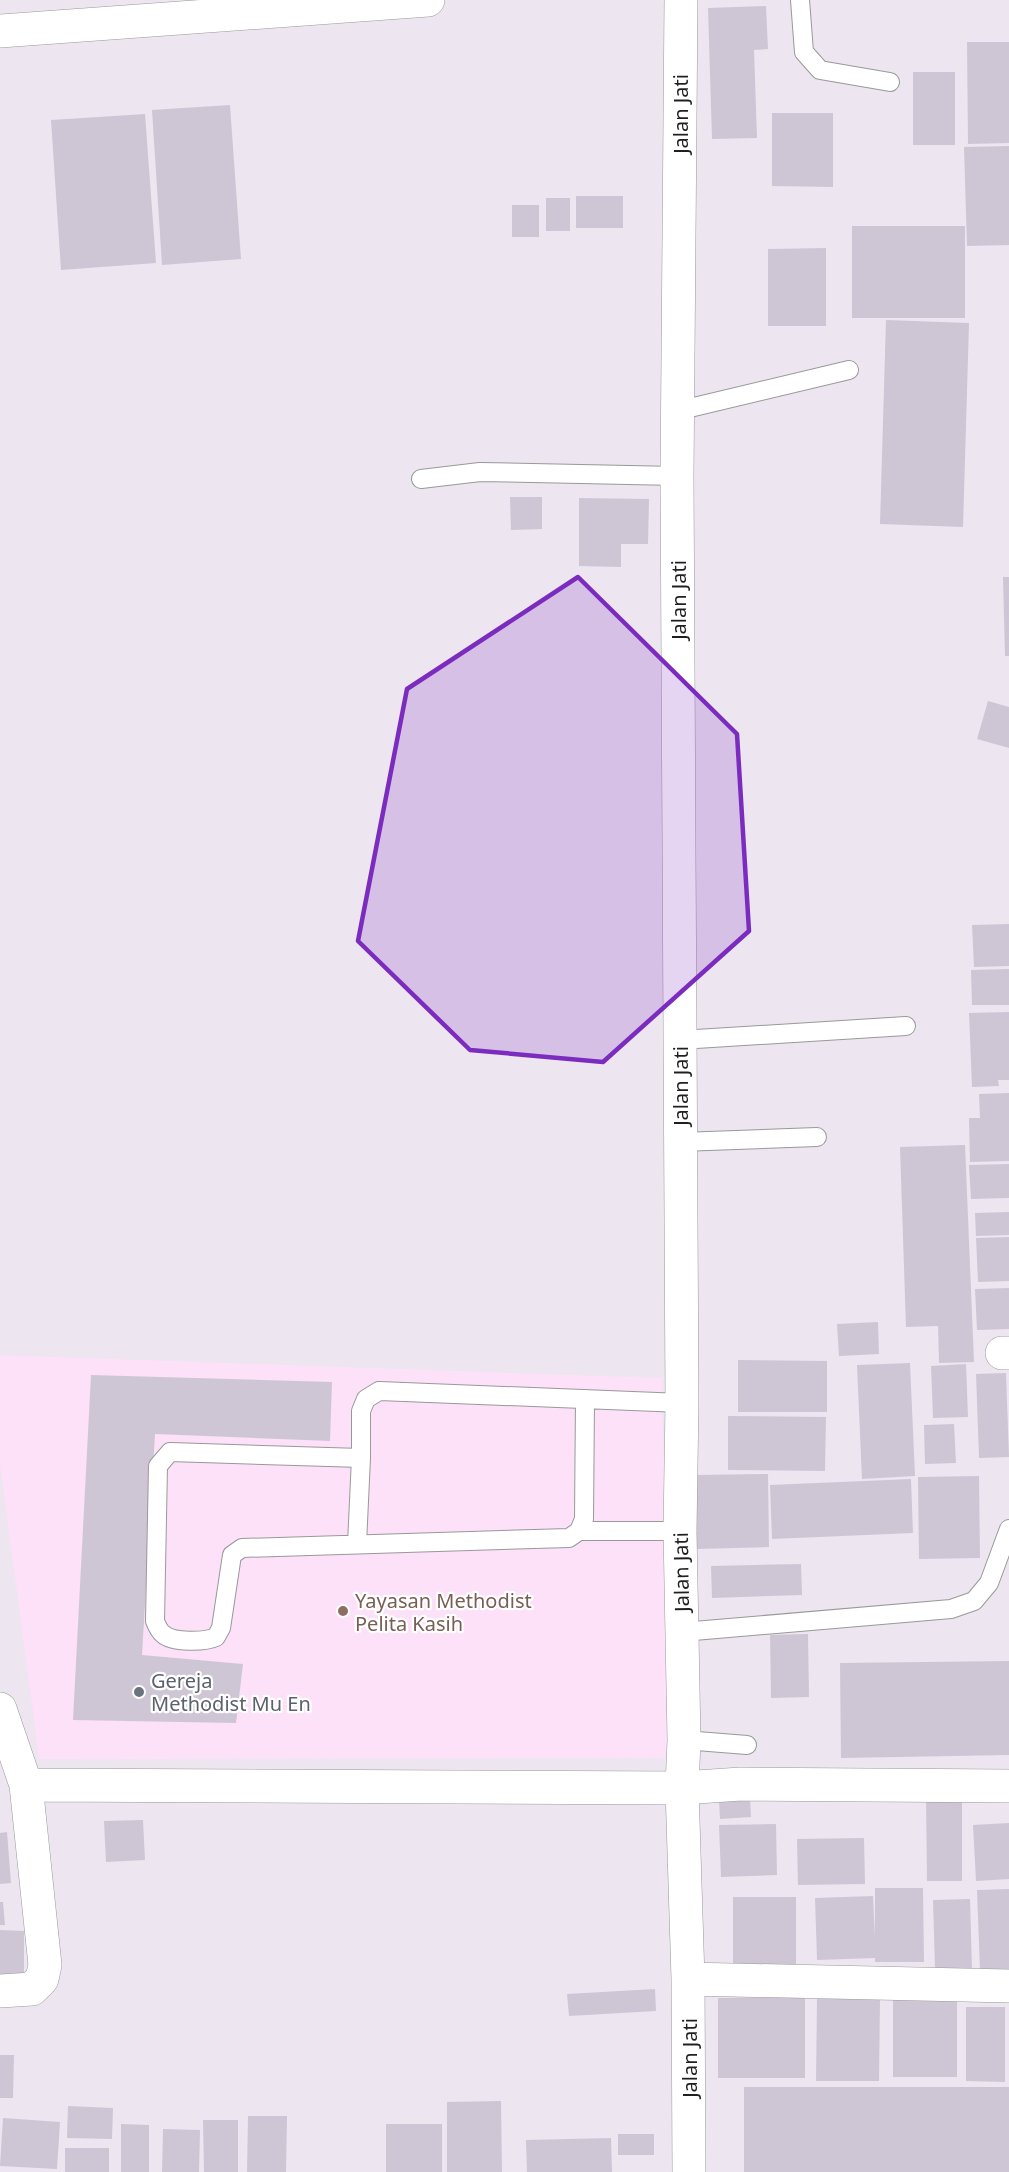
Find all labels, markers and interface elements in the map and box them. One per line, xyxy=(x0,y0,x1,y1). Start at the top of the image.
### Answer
street label: Jalan Jati xyxy=(667,74,694,156)
street label: Jalan Jati xyxy=(665,560,692,642)
street label: Jalan Jati xyxy=(667,1046,694,1128)
street label: Jalan Jati xyxy=(667,1532,695,1614)
place label: Yayasan Methodist Pelita Kasih xyxy=(355,1587,532,1637)
marker: Yayasan Methodist Pelita Kasih xyxy=(336,1604,350,1618)
place label: Gereja Methodist Mu En xyxy=(151,1667,311,1717)
marker: Gereja Methodist Mu En xyxy=(132,1685,146,1699)
street label: Jalan Jati xyxy=(676,2018,703,2100)

